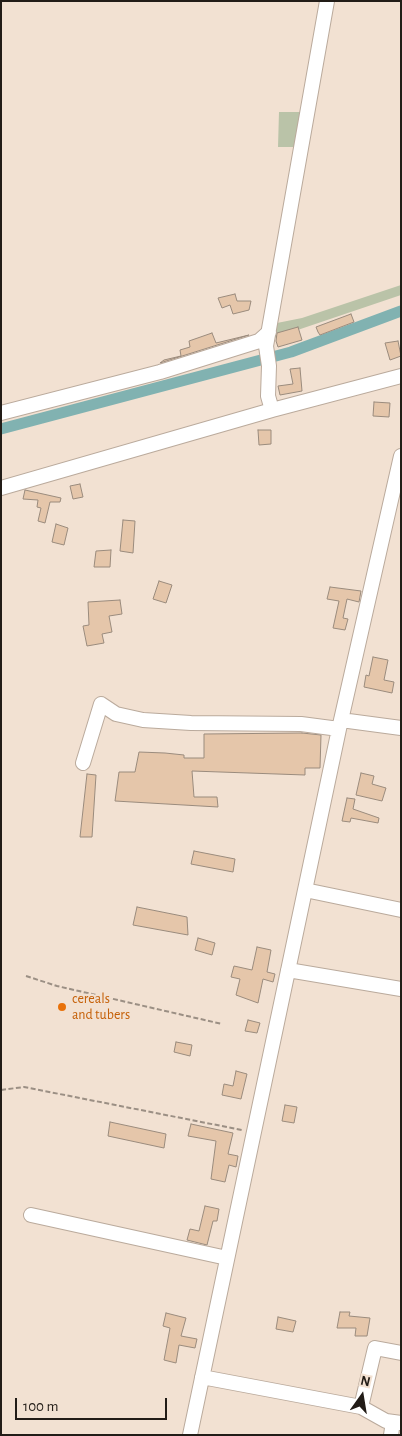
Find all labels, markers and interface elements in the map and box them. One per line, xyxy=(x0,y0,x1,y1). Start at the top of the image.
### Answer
place label: cereals and tubers xyxy=(72,991,130,1024)
marker: cereals and tubers xyxy=(56,1001,68,1013)
north arrow xyxy=(337,1371,387,1421)
text: N xyxy=(359,1373,372,1389)
scale bar xyxy=(18,1388,170,1420)
text: 100 m xyxy=(23,1399,58,1414)

